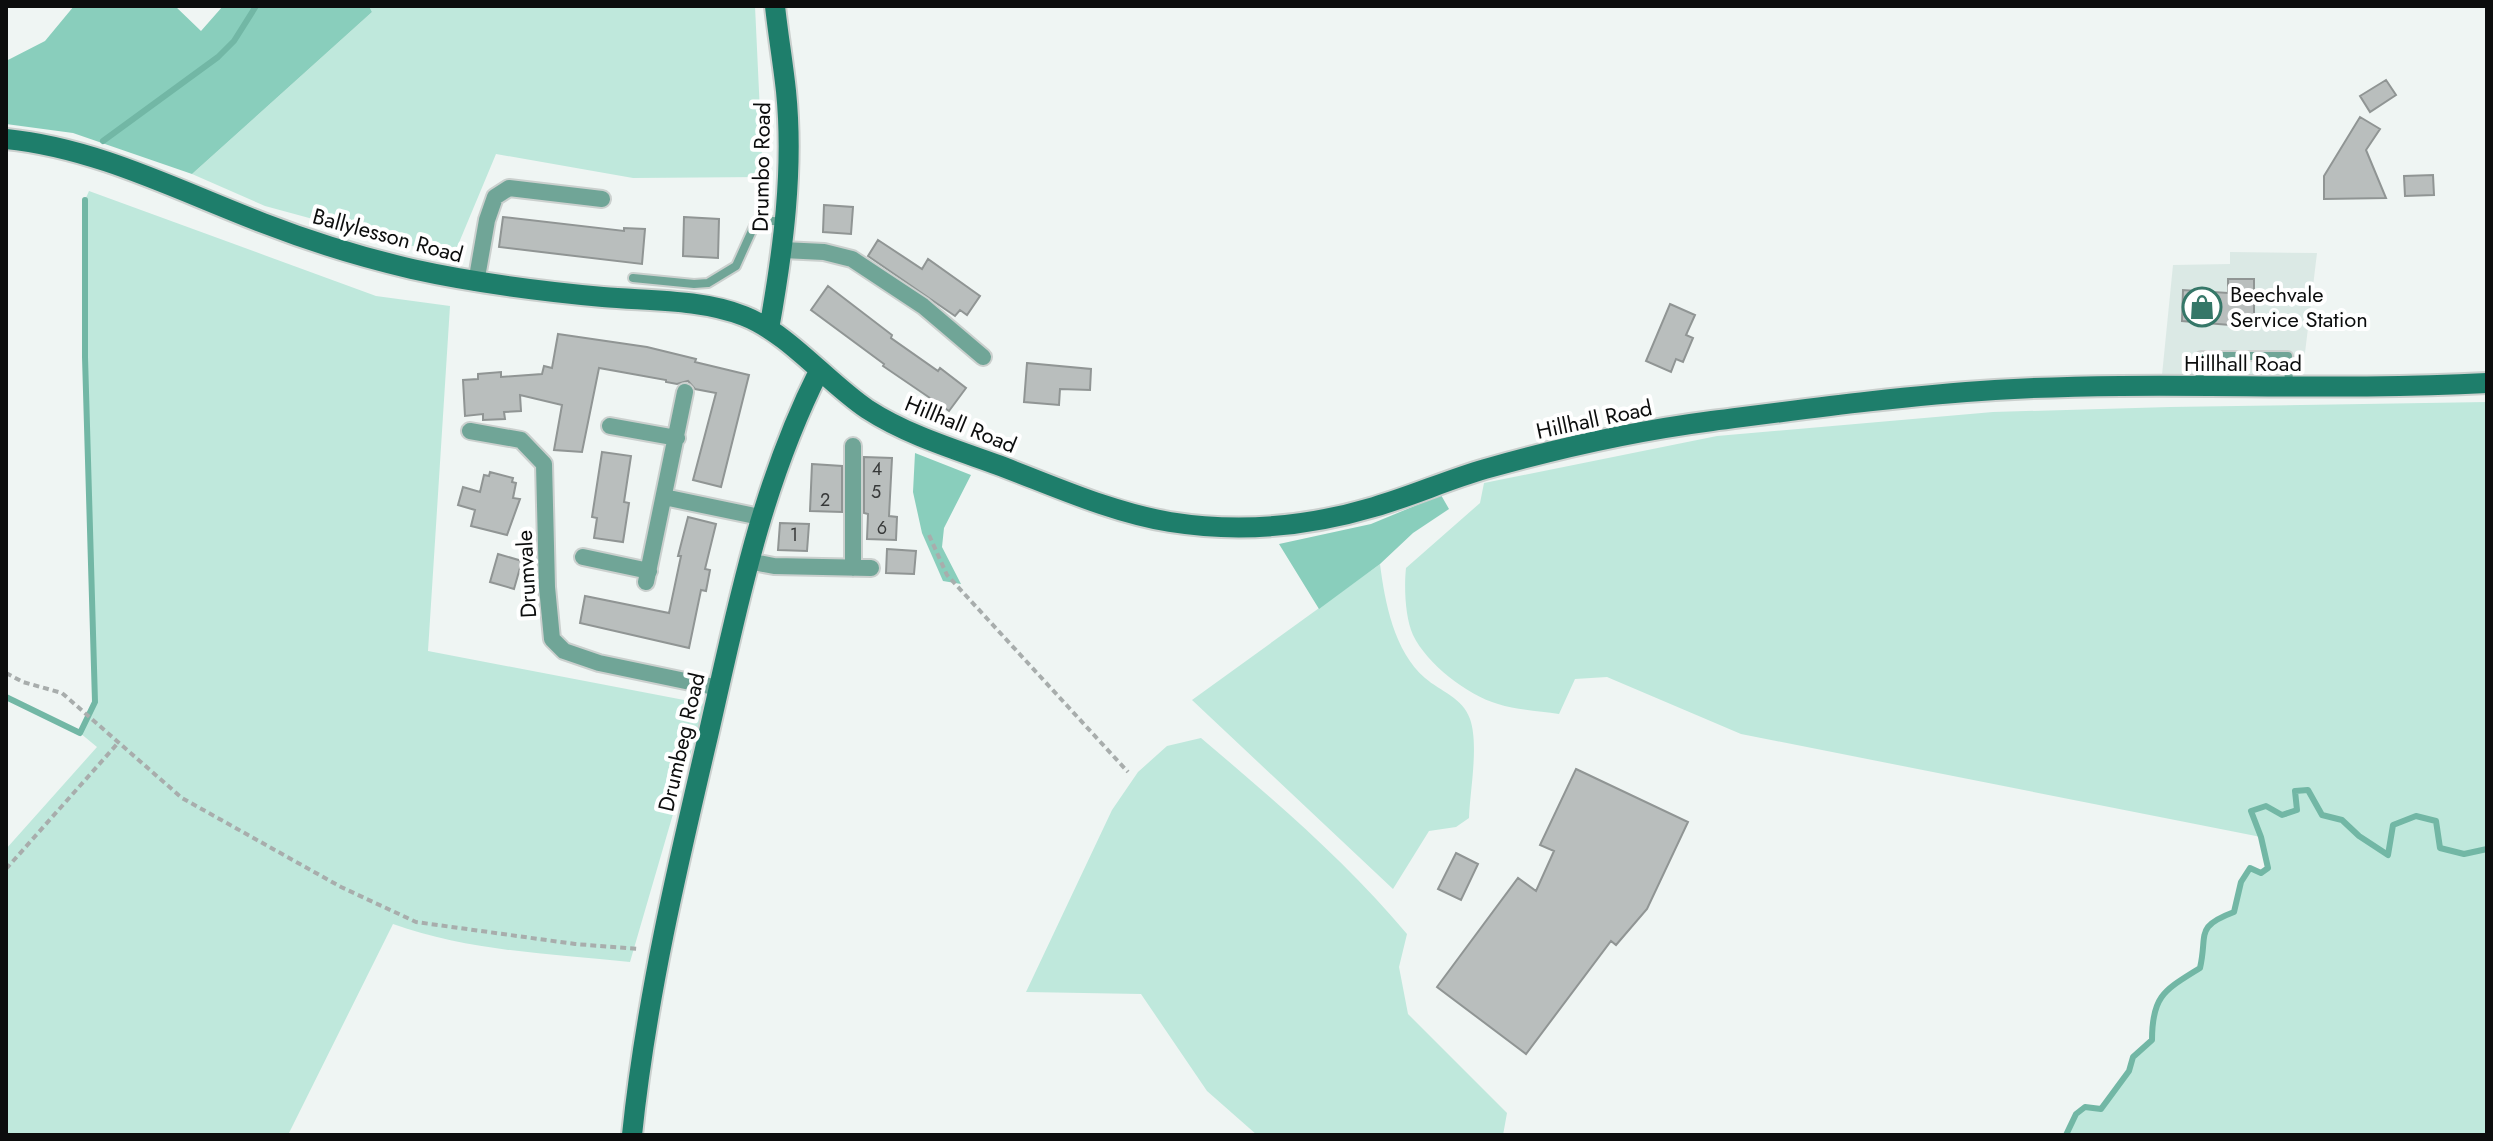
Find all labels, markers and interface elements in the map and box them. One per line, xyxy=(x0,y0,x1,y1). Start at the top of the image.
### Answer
street label: Drumbo Road xyxy=(744,102,778,232)
street label: Ballylesson Road xyxy=(309,200,467,270)
place label: Beechvale Service Station xyxy=(2230,278,2368,335)
shop icon: Beechvale Service Station xyxy=(2181,286,2223,328)
street label: Hillhall Road xyxy=(2184,347,2302,379)
street label: Hillhall Road xyxy=(900,387,1022,461)
street label: Hillhall Road xyxy=(1533,391,1655,447)
house number: 4 xyxy=(872,456,882,482)
house number: 5 xyxy=(871,479,881,505)
house number: 2 xyxy=(820,487,830,513)
house number: 6 xyxy=(877,515,887,541)
house number: 1 xyxy=(790,522,798,548)
street label: Drumvale xyxy=(508,529,544,619)
street label: Drumbeg Road xyxy=(649,669,713,815)

